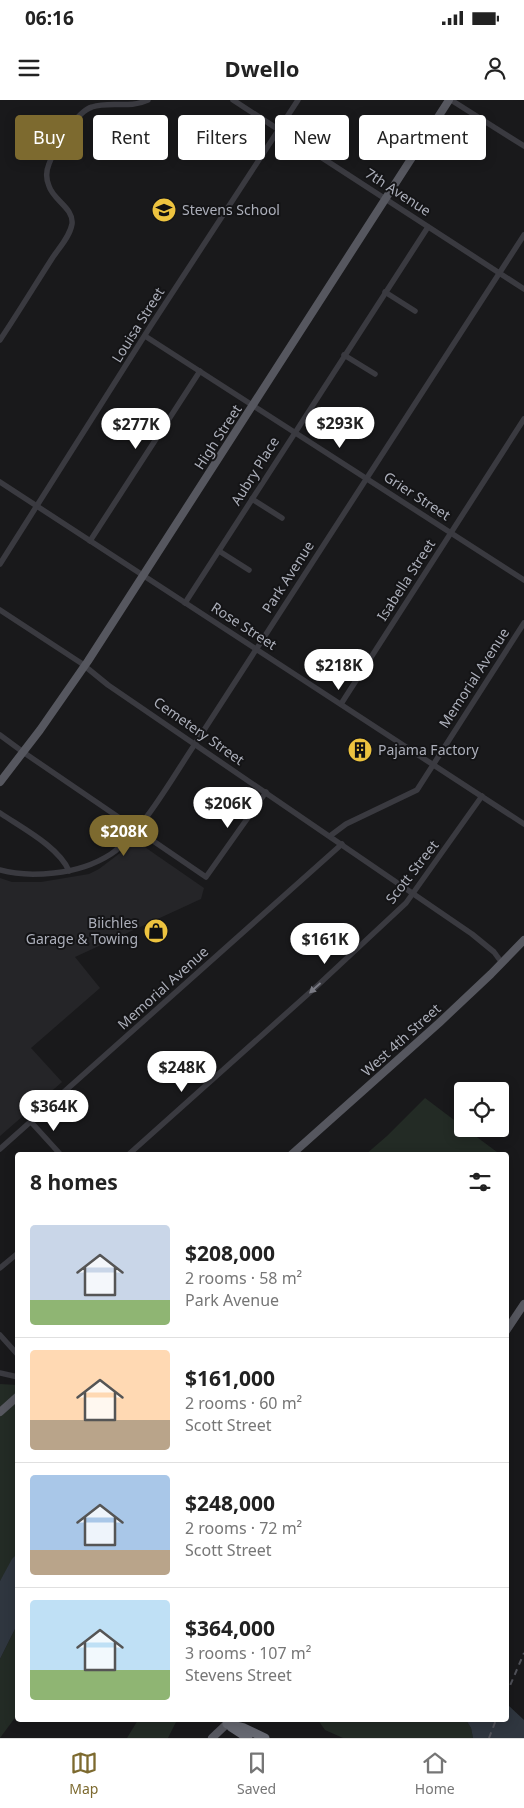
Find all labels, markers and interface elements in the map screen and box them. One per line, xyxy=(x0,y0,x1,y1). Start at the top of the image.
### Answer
text: 06:16 xyxy=(25,5,74,31)
text: Dwello xyxy=(225,53,299,83)
icon: menu xyxy=(15,54,43,82)
icon: person xyxy=(481,54,509,82)
chip: Buy xyxy=(15,115,83,160)
chip: Rent xyxy=(93,115,168,160)
chip: Filters xyxy=(178,115,265,160)
chip: New xyxy=(275,115,349,160)
chip: Apartment xyxy=(359,115,486,160)
street label: 7th Avenue xyxy=(362,163,435,220)
school or university icon: Stevens School xyxy=(151,197,177,223)
place label: Stevens School xyxy=(182,200,280,219)
street label: Louisa Street xyxy=(107,284,168,366)
street label: High Street xyxy=(189,401,246,473)
pin: $293K xyxy=(305,406,375,449)
pin: $277K xyxy=(101,408,171,450)
text: $293K xyxy=(316,412,364,434)
text: $277K xyxy=(112,413,160,435)
street label: Aubry Place xyxy=(226,433,283,509)
street label: Grier Street xyxy=(380,467,454,524)
street label: Isabella Street xyxy=(372,535,439,624)
street label: Park Avenue xyxy=(257,537,318,616)
street label: Rose Street xyxy=(208,597,281,654)
street label: Memorial Avenue xyxy=(434,624,513,731)
pin: $218K xyxy=(304,648,374,691)
text: $218K xyxy=(315,654,363,676)
street label: Cemetery Street xyxy=(150,692,248,769)
building icon: Pajama Factory xyxy=(347,737,373,763)
place label: Pajama Factory xyxy=(378,740,480,759)
pin: $206K xyxy=(193,786,263,829)
text: $206K xyxy=(204,792,252,814)
pin: $208K xyxy=(89,814,159,857)
text: $208K xyxy=(100,820,148,842)
street label: Scott Street xyxy=(381,836,442,907)
place label: Biichles Garage & Towing xyxy=(26,913,138,948)
shop icon: Biichles Garage & Towing xyxy=(143,918,169,944)
pin: $161K xyxy=(290,922,360,965)
text: $161K xyxy=(301,928,349,950)
street label: Memorial Avenue xyxy=(113,942,212,1033)
one-way arrow xyxy=(310,982,322,994)
street label: West 4th Street xyxy=(357,999,444,1080)
pin: $248K xyxy=(147,1050,217,1093)
text: $248K xyxy=(158,1056,206,1078)
map controls xyxy=(454,1082,509,1137)
button: locate xyxy=(454,1082,509,1137)
pin: $364K xyxy=(19,1090,89,1132)
text: $364K xyxy=(30,1095,78,1117)
text: 8 homes xyxy=(30,1168,118,1196)
icon: filters xyxy=(466,1168,494,1196)
text: $208,000 xyxy=(185,1239,275,1267)
icon: home xyxy=(70,1245,130,1305)
text: 2 rooms · 58 m² xyxy=(185,1267,302,1289)
text: Park Avenue xyxy=(185,1289,279,1311)
text: $161,000 xyxy=(185,1364,275,1392)
icon: home xyxy=(70,1370,130,1430)
text: 2 rooms · 60 m² xyxy=(185,1392,302,1414)
text: Scott Street xyxy=(185,1414,272,1436)
text: $248,000 xyxy=(185,1489,275,1517)
icon: home xyxy=(70,1495,130,1555)
text: 2 rooms · 72 m² xyxy=(185,1517,302,1539)
text: Scott Street xyxy=(185,1539,272,1561)
text: $364,000 xyxy=(185,1614,275,1642)
icon: home xyxy=(70,1620,130,1680)
text: 3 rooms · 107 m² xyxy=(185,1642,311,1664)
text: Stevens Street xyxy=(185,1664,292,1686)
tab: Map xyxy=(69,1749,98,1798)
tab: Saved xyxy=(237,1749,276,1798)
tab: Home xyxy=(415,1749,455,1798)

